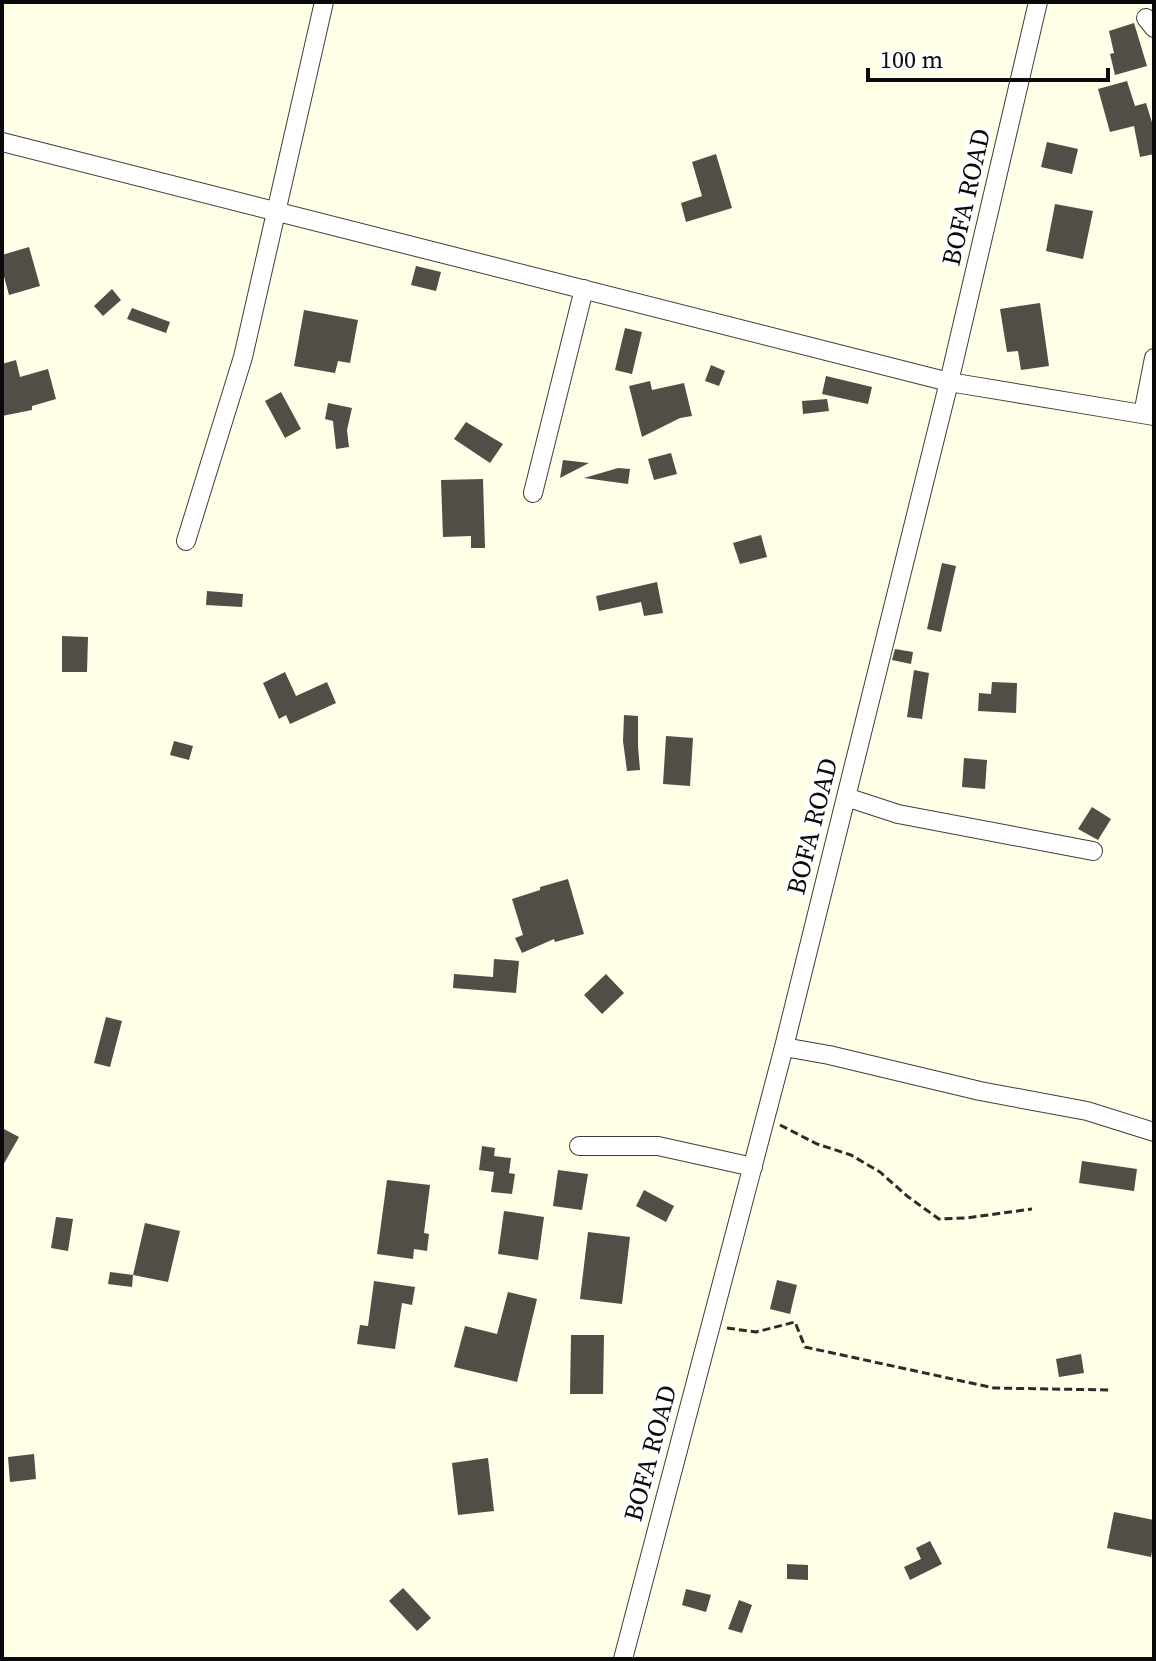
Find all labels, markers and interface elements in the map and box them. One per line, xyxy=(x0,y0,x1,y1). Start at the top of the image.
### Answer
scale bar xyxy=(868,32,1108,82)
text: 100 m xyxy=(880,43,943,76)
street label: BOFA ROAD xyxy=(933,125,999,269)
street label: BOFA ROAD xyxy=(778,754,846,898)
street label: BOFA ROAD xyxy=(615,1381,685,1525)

